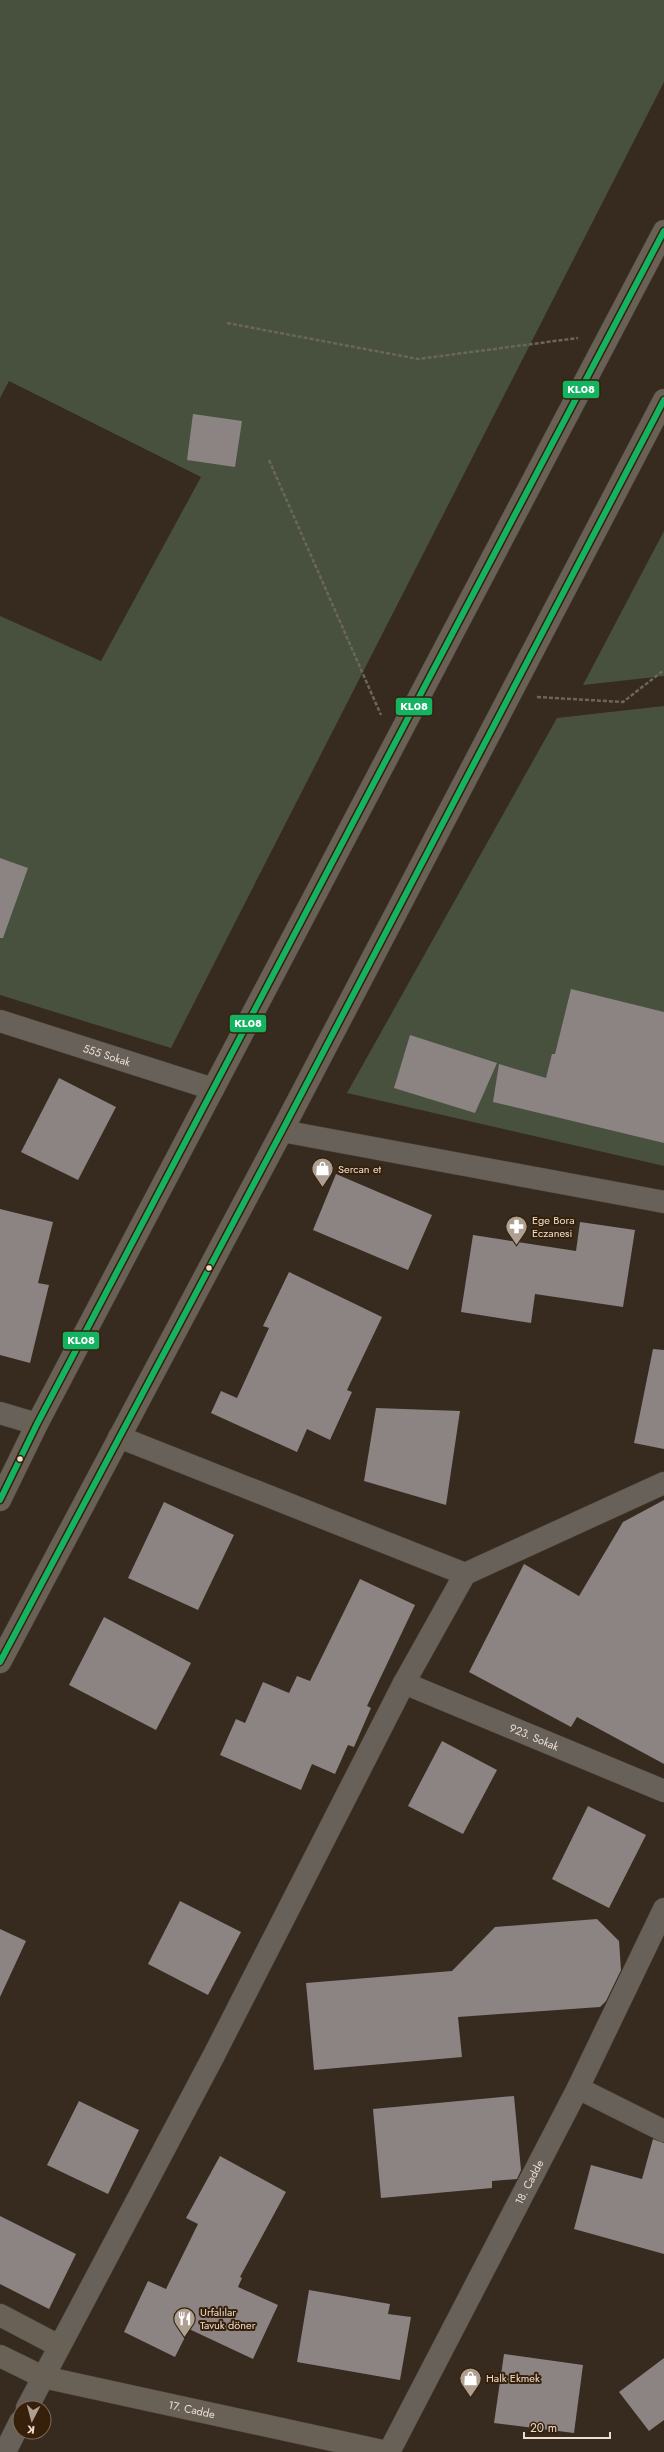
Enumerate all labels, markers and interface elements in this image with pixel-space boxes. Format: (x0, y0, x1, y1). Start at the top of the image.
line badge: KL08 (562, 380, 600, 399)
text: KL08 (567, 381, 595, 397)
line badge: KL08 (395, 697, 433, 716)
text: KL08 (400, 698, 428, 714)
line badge: KL08 (229, 1014, 267, 1033)
text: KL08 (234, 1015, 262, 1031)
street label: 555 Sokak (81, 1040, 133, 1070)
shop icon: Sercan et (309, 1156, 335, 1189)
place label: Sercan et (338, 1161, 382, 1177)
place label: Ege Bora Eczanesi (532, 1212, 575, 1241)
pharmacy icon: Ege Bora Eczanesi (503, 1213, 529, 1246)
unlabelled marker (204, 1263, 214, 1273)
line badge: KL08 (62, 1331, 100, 1350)
text: KL08 (67, 1332, 95, 1348)
unlabelled marker (15, 1454, 25, 1464)
street label: 923. Sokak (507, 1720, 561, 1755)
street label: 18. Cadde (511, 2157, 548, 2207)
place label: Urfalılar Tavuk döner (200, 2304, 256, 2333)
restaurant icon: Urfalılar Tavuk döner (172, 2305, 198, 2338)
shop icon: Halk Ekmek (457, 2365, 483, 2398)
place label: Halk Ekmek (486, 2370, 540, 2386)
street label: 17. Cadde (167, 2397, 217, 2422)
north arrow (12, 2400, 52, 2440)
scale bar (524, 2414, 610, 2440)
text: 20 m (530, 2419, 557, 2437)
text: K (26, 2422, 36, 2438)

